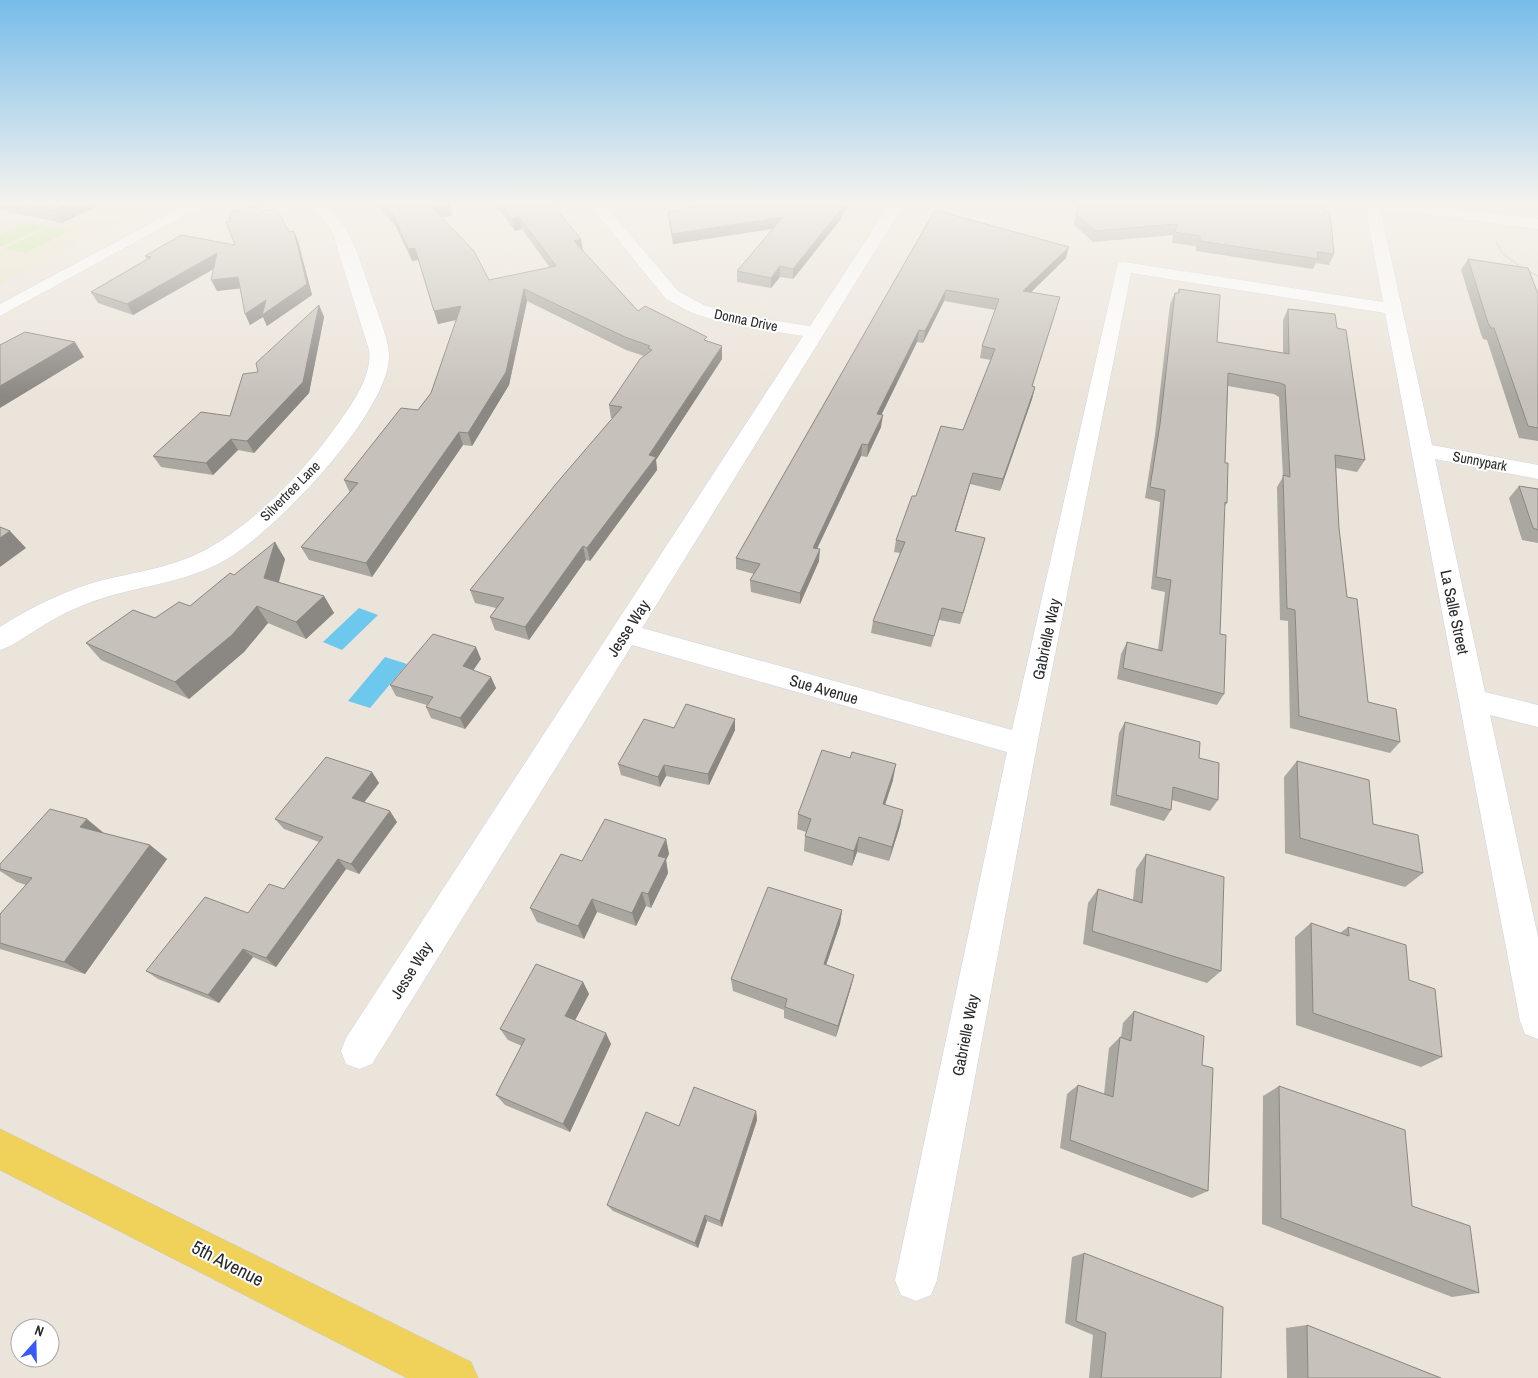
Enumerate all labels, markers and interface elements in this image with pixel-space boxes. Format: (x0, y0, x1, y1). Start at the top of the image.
street label: Donna Drive (713, 304, 779, 336)
street label: Sunnypark (1451, 447, 1509, 475)
street label: Silvertree Lane (256, 457, 324, 525)
street label: La Salle Street (1435, 568, 1475, 657)
street label: Jesse Way (601, 595, 655, 661)
street label: Gabrielle Way (1027, 596, 1065, 682)
street label: Sue Avenue (787, 669, 861, 709)
street label: Jesse Way (385, 937, 437, 1003)
street label: Gabrielle Way (946, 992, 984, 1078)
street label: 5th Avenue (187, 1234, 269, 1292)
north arrow (10, 1318, 60, 1368)
text: N (32, 1321, 46, 1341)

